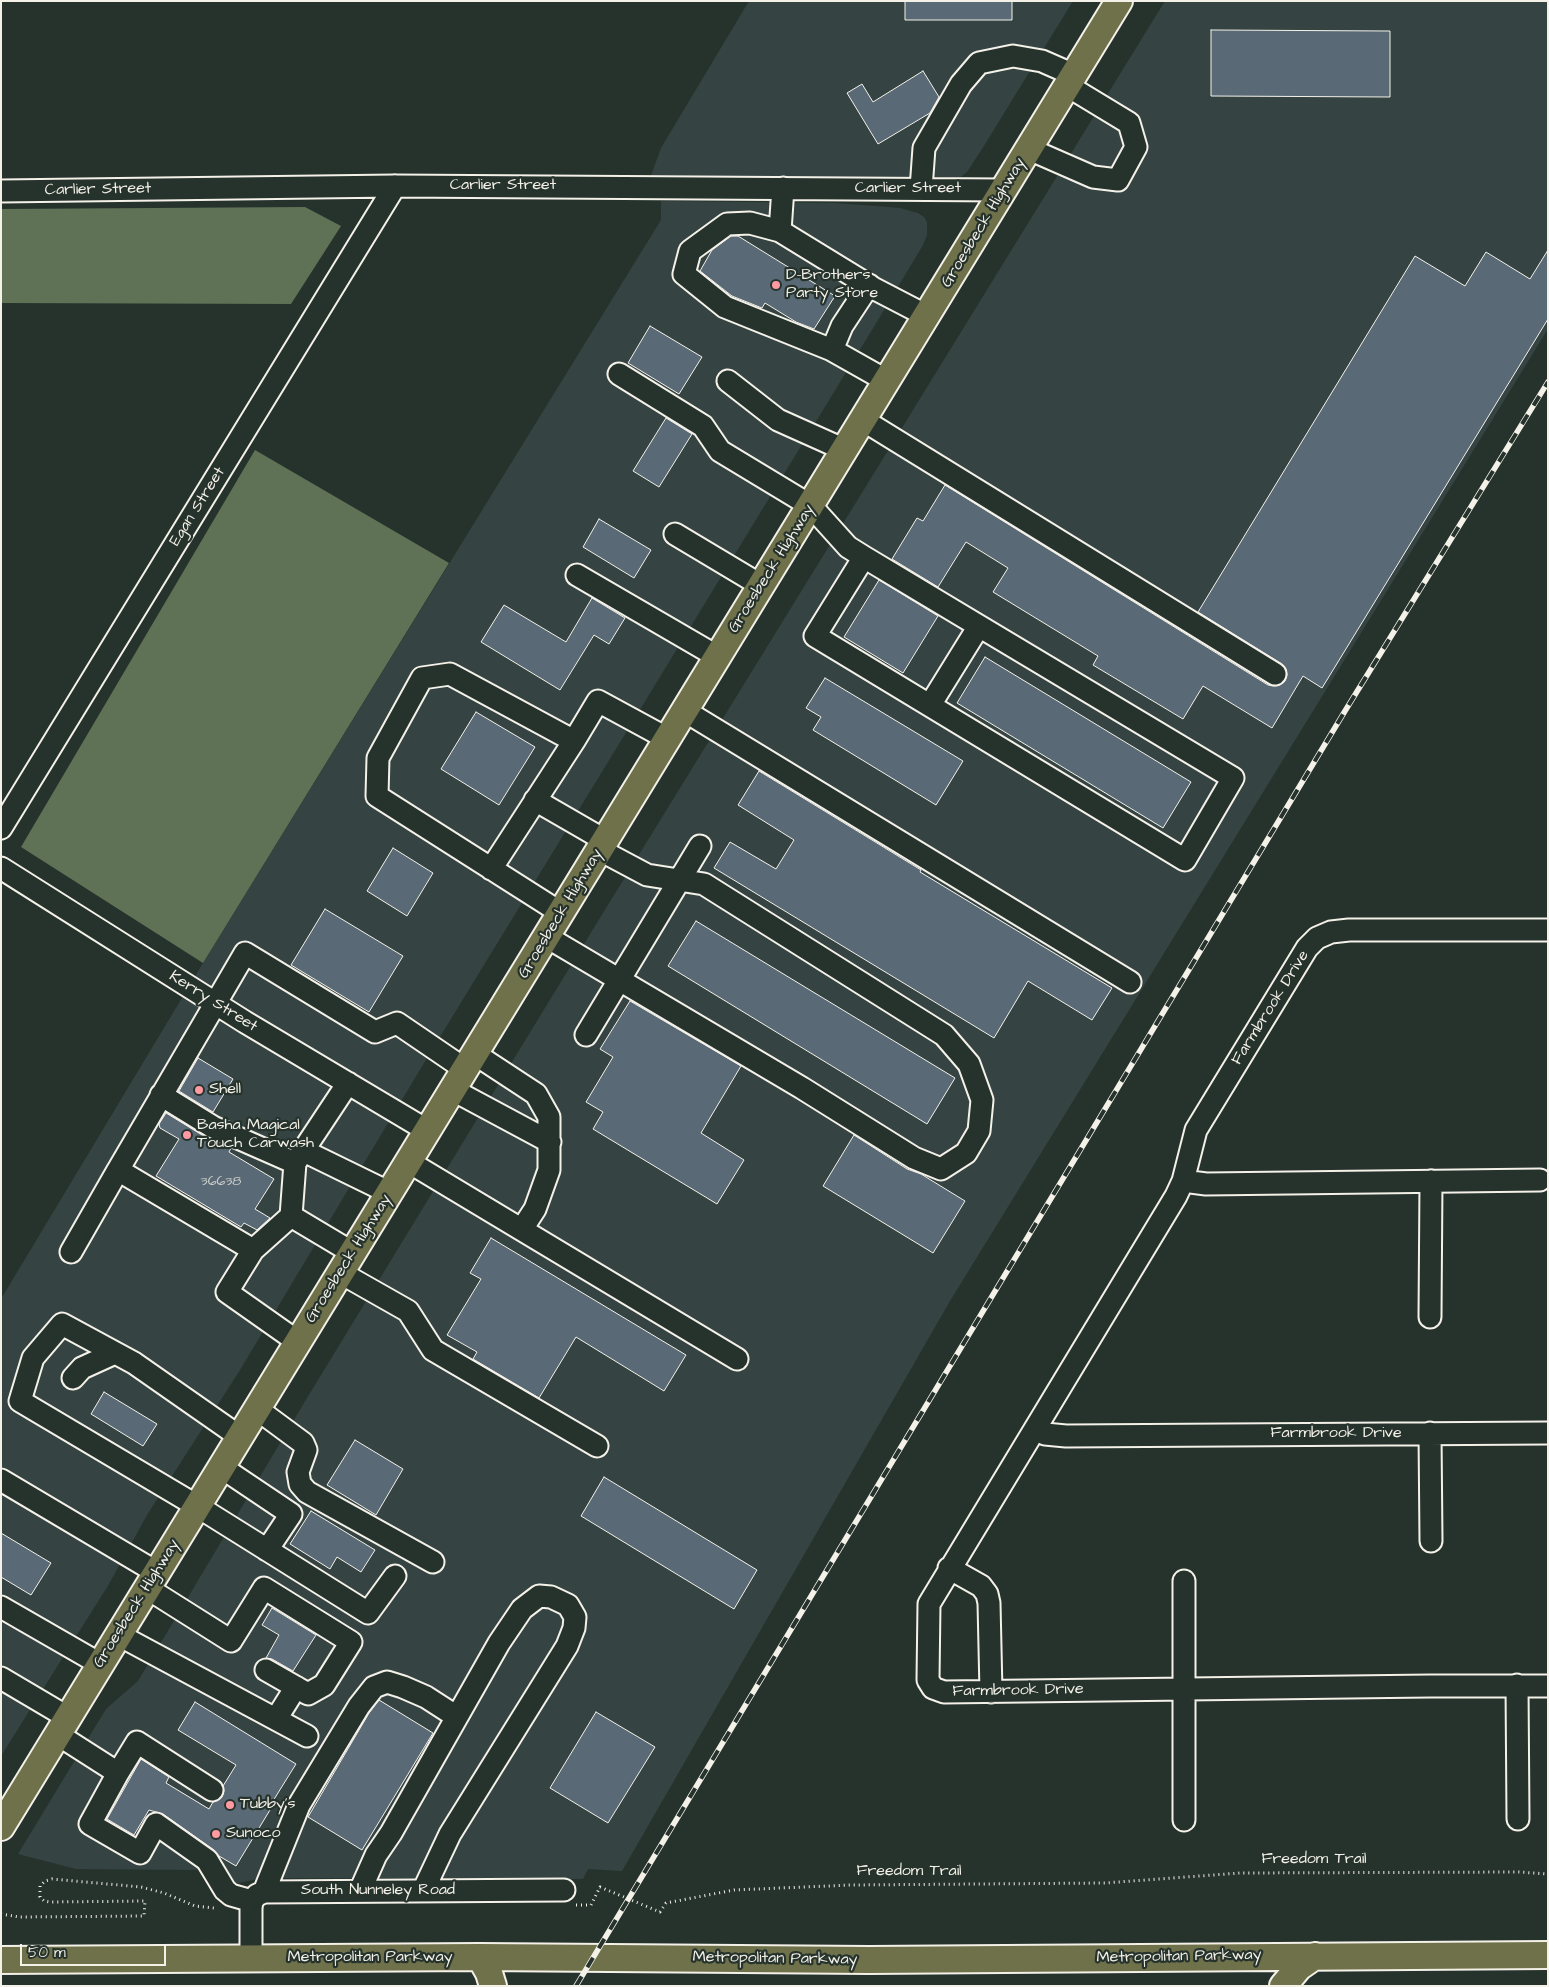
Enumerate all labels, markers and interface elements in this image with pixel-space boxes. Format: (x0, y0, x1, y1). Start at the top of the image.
street label: Groesbeck Highway (938, 155, 1030, 291)
street label: Carlier Street (450, 176, 556, 196)
street label: Carlier Street (45, 179, 151, 201)
street label: Carlier Street (855, 179, 961, 199)
place label: D-Brothers Party Store (786, 266, 878, 304)
marker: D-Brothers Party Store (770, 279, 782, 291)
street label: Egan Street (166, 464, 230, 550)
street label: Groesbeck Highway (725, 501, 819, 637)
street label: Groesbeck Highway (515, 846, 607, 982)
street label: Farmbrook Drive (1228, 947, 1314, 1069)
street label: Kerry Street (165, 967, 261, 1037)
place label: Shell (209, 1080, 241, 1100)
marker: Shell (193, 1084, 205, 1096)
place label: Basha Magical Touch Carwash (197, 1116, 314, 1154)
marker: Basha Magical Touch Carwash (181, 1129, 193, 1141)
house number: 36638 (201, 1174, 241, 1190)
street label: Groesbeck Highway (302, 1191, 396, 1327)
street label: Farmbrook Drive (1270, 1424, 1402, 1444)
street label: Groesbeck Highway (90, 1536, 184, 1672)
street label: Farmbrook Drive (952, 1680, 1084, 1702)
place label: Tubby's (240, 1795, 295, 1815)
marker: Tubby's (224, 1799, 236, 1811)
place label: Sunoco (226, 1824, 281, 1844)
marker: Sunoco (210, 1828, 222, 1840)
street label: Freedom Trail (1261, 1850, 1367, 1870)
street label: Freedom Trail (856, 1862, 962, 1882)
street label: South Nunneley Road (301, 1881, 455, 1901)
scale bar (22, 1934, 169, 1966)
text: 50 m (28, 1942, 66, 1963)
street label: Metropolitan Parkway (1096, 1946, 1262, 1968)
street label: Metropolitan Parkway (288, 1948, 452, 1968)
street label: Metropolitan Parkway (692, 1948, 858, 1970)

